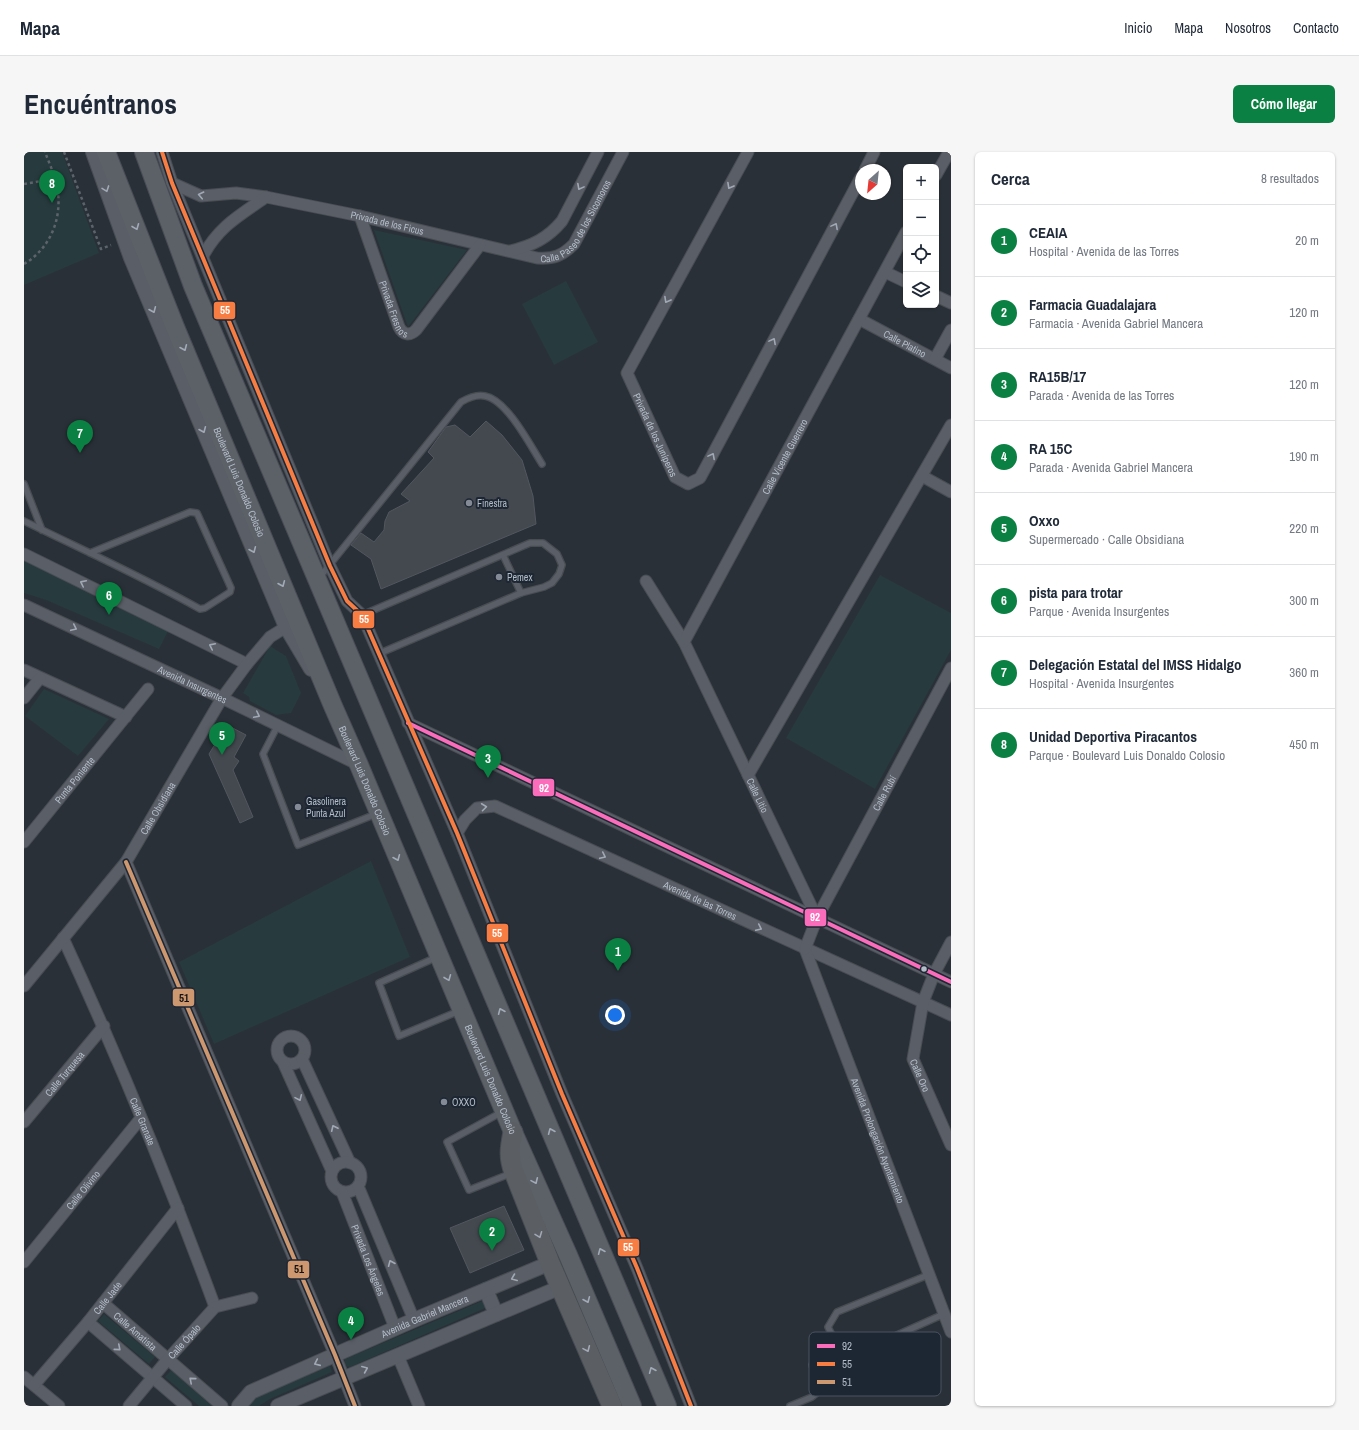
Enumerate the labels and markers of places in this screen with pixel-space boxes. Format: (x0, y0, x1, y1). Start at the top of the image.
pin: 8 (39, 170, 65, 203)
pin: 7 (67, 420, 93, 453)
place label: Finestra (477, 497, 508, 510)
marker: Finestra (464, 498, 474, 508)
place label: Pemex (507, 571, 533, 584)
marker: Pemex (494, 572, 504, 582)
pin: 6 (96, 582, 122, 615)
pin: 5 (209, 722, 235, 755)
pin: 3 (475, 745, 501, 778)
place label: Gasolinera Punta Azul (306, 795, 347, 820)
marker: Gasolinera Punta Azul (293, 802, 303, 812)
pin: 1 (605, 938, 631, 971)
unlabelled marker (919, 964, 929, 974)
place label: OXXO (452, 1096, 476, 1109)
marker: OXXO (439, 1097, 449, 1107)
pin: 2 (479, 1218, 505, 1251)
pin: 4 (338, 1307, 364, 1340)

